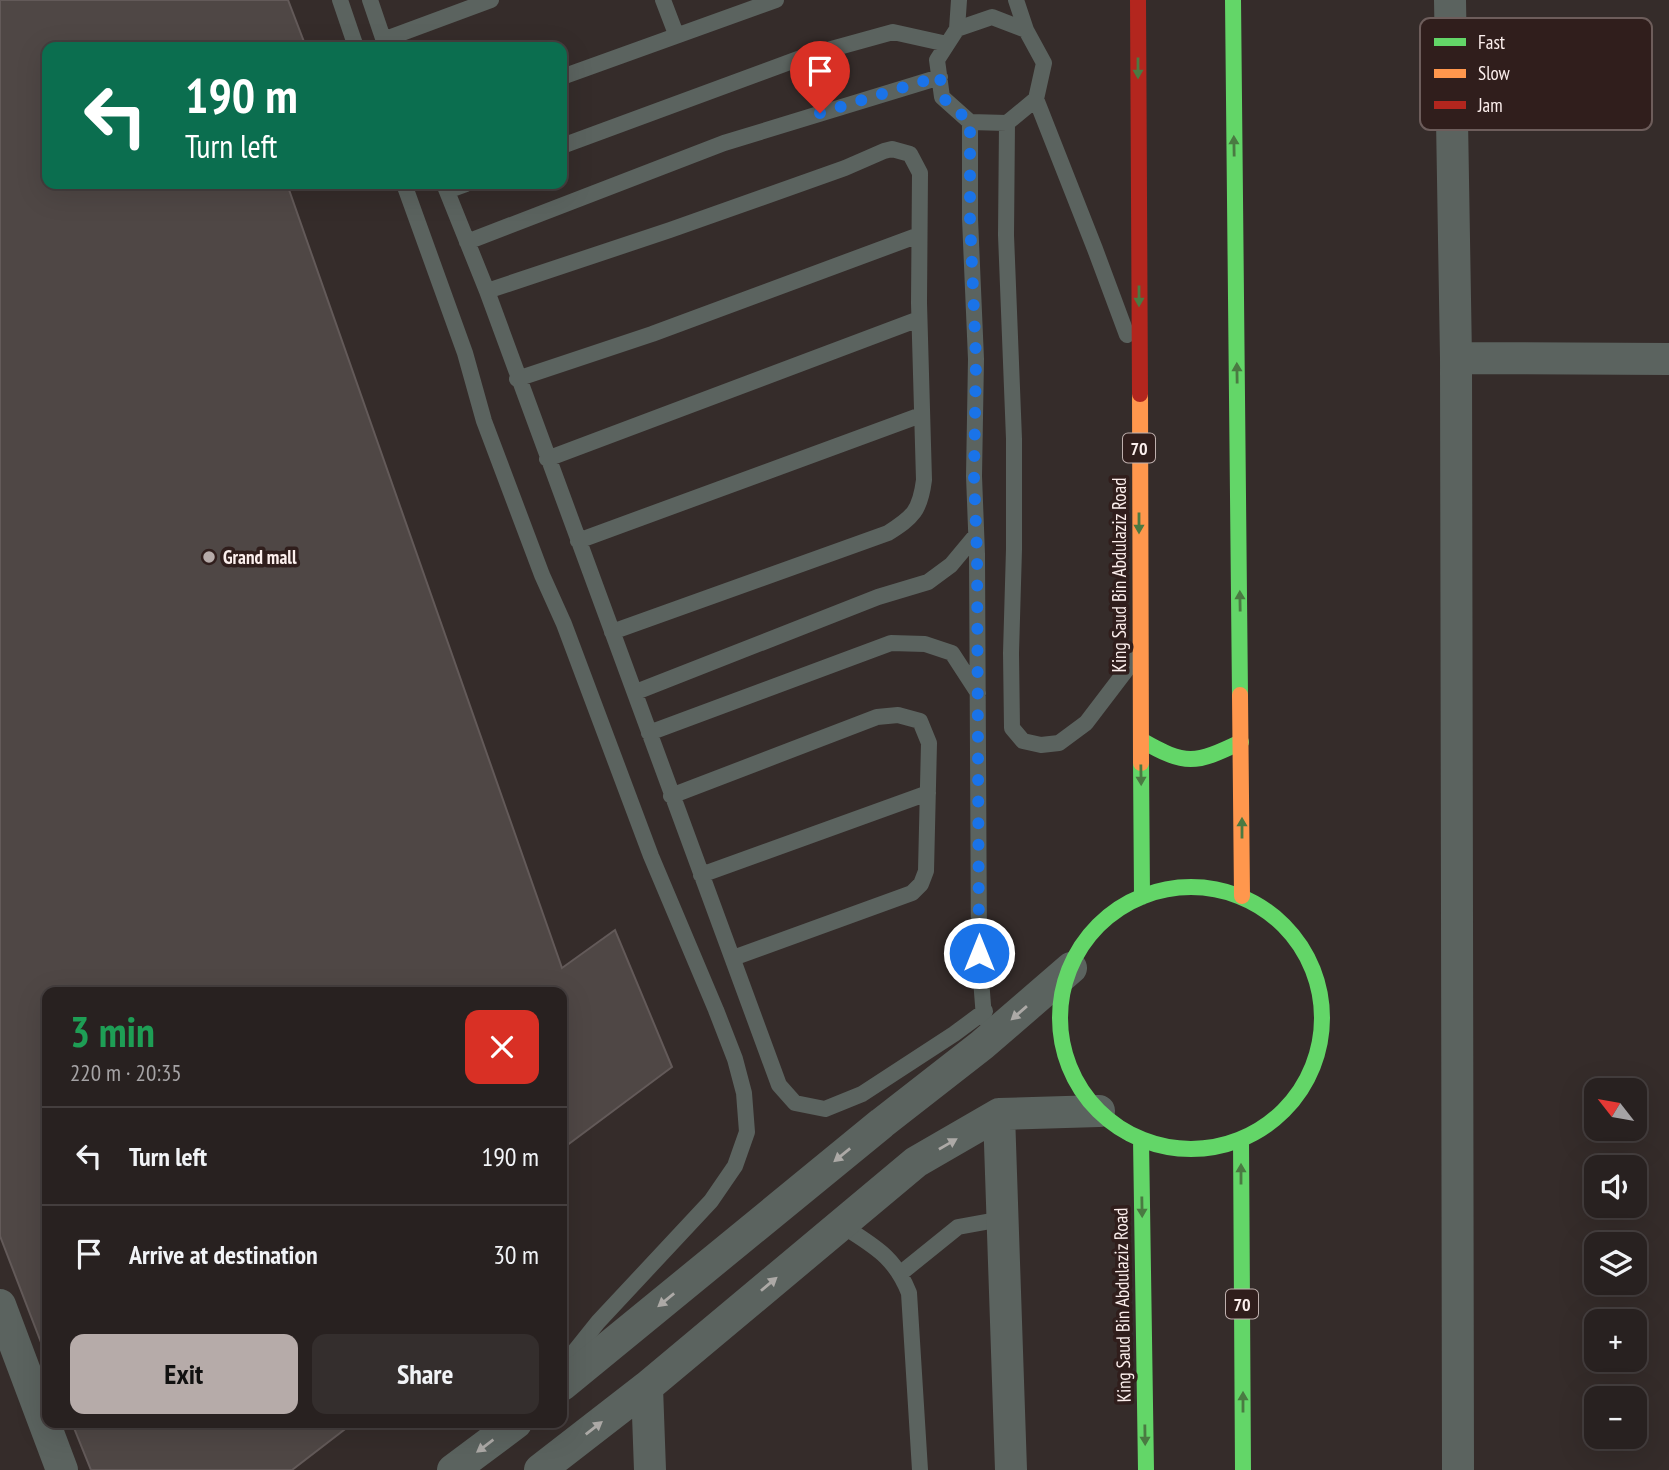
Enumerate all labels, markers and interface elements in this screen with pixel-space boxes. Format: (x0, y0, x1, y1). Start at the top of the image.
legend (1420, 18, 1652, 130)
text: Fast (1478, 30, 1506, 54)
pin (790, 41, 850, 113)
icon: arrive (801, 52, 839, 90)
one-way arrow (1132, 57, 1144, 79)
text: Slow (1478, 61, 1511, 85)
text: 190 m (185, 63, 298, 127)
icon: left (70, 70, 161, 161)
text: Jam (1477, 93, 1503, 117)
text: Turn left (185, 125, 277, 167)
one-way arrow (1229, 135, 1240, 157)
one-way arrow (1133, 285, 1144, 307)
one-way arrow (1231, 362, 1243, 384)
road number: 70 (1123, 434, 1155, 462)
street label: King Saud Bin Abdulaziz Road (1107, 478, 1131, 672)
one-way arrow (1133, 512, 1145, 534)
place label: Grand mall (223, 545, 297, 569)
marker: Grand mall (201, 549, 217, 565)
one-way arrow (1234, 589, 1246, 611)
one-way arrow (1135, 764, 1147, 786)
one-way arrow (1236, 817, 1248, 839)
position arrow (942, 916, 1016, 990)
text: 3 min (70, 1004, 155, 1059)
one-way arrow (1010, 1005, 1028, 1021)
button: close (465, 1010, 539, 1084)
text: 220 m · 20:35 (70, 1058, 182, 1087)
north arrow (1584, 1078, 1647, 1141)
map controls (1584, 1078, 1647, 1449)
icon: left (70, 1137, 108, 1175)
one-way arrow (938, 1138, 958, 1150)
text: Turn left (129, 1140, 207, 1173)
text: 190 m (481, 1140, 539, 1173)
one-way arrow (834, 1148, 852, 1163)
button: sound (1584, 1155, 1647, 1218)
one-way arrow (1235, 1163, 1247, 1185)
one-way arrow (1136, 1197, 1148, 1219)
street label: King Saud Bin Abdulaziz Road (1108, 1207, 1136, 1403)
button: layers (1584, 1232, 1647, 1295)
icon: arrive (70, 1235, 108, 1273)
text: Arrive at destination (129, 1238, 318, 1271)
text: 30 m (493, 1238, 539, 1271)
one-way arrow (761, 1277, 778, 1292)
road number: 70 (1226, 1289, 1258, 1318)
one-way arrow (658, 1292, 675, 1307)
button: + (1584, 1309, 1647, 1372)
button: Exit (70, 1334, 298, 1414)
button: Share (312, 1334, 539, 1414)
button: − (1584, 1386, 1647, 1449)
one-way arrow (1237, 1391, 1248, 1413)
one-way arrow (584, 1421, 602, 1436)
one-way arrow (1139, 1424, 1151, 1446)
one-way arrow (476, 1439, 494, 1453)

